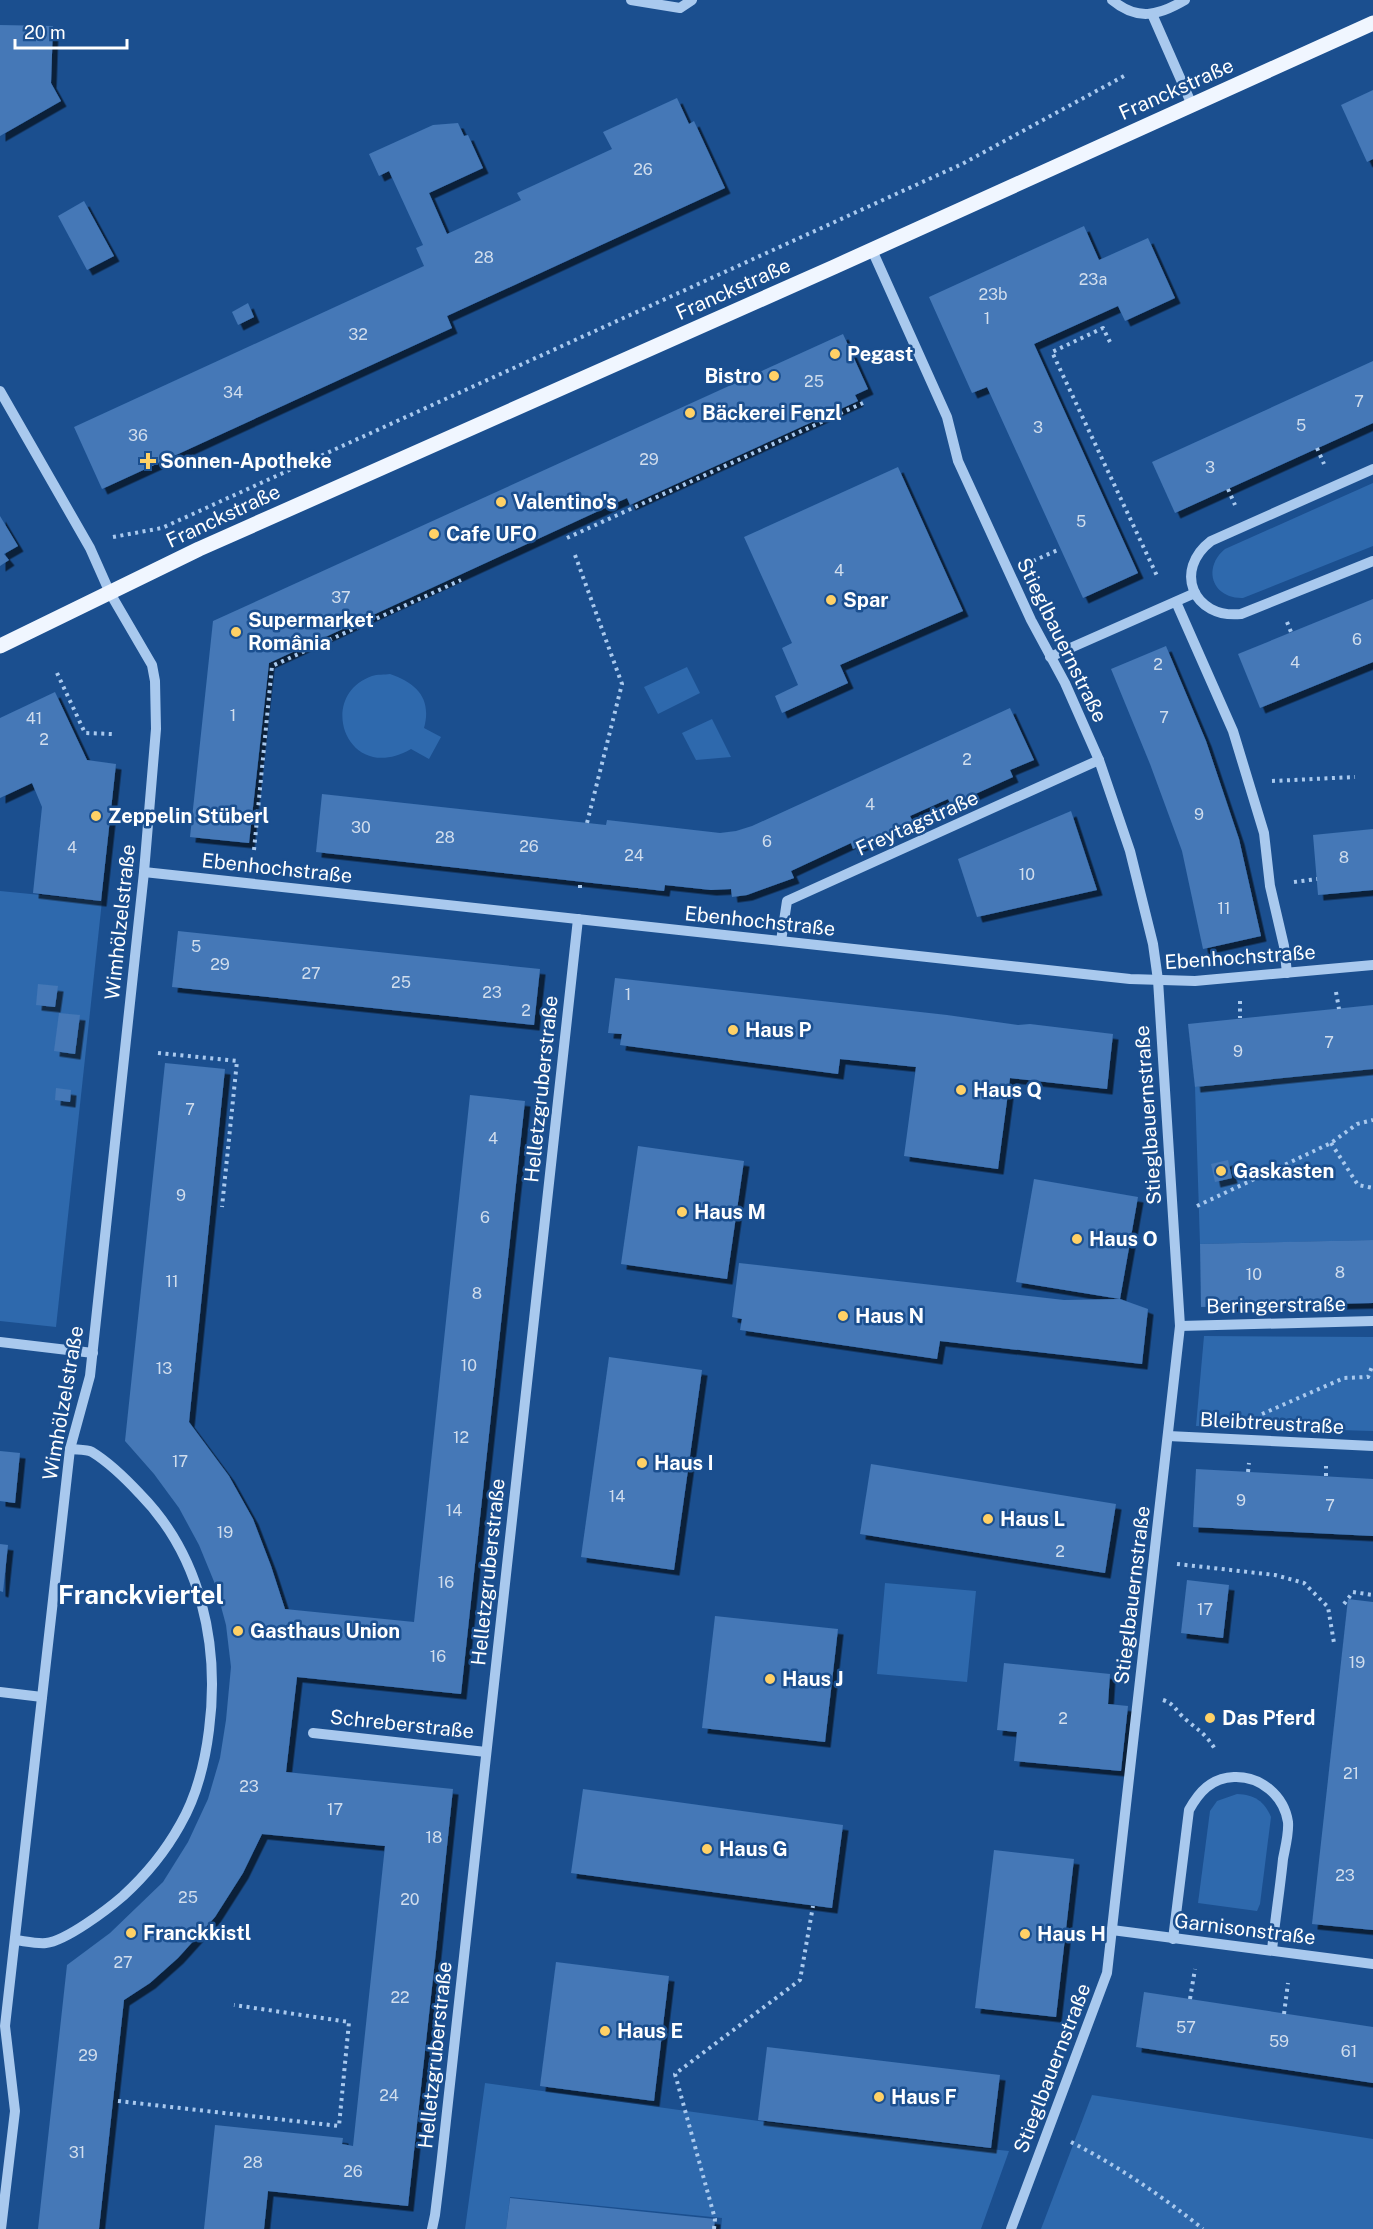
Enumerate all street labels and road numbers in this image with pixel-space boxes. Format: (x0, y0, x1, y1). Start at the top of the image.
street label: Franckstraße (1115, 53, 1237, 125)
street label: Franckstraße (672, 253, 794, 325)
street label: Franckstraße (162, 479, 284, 553)
street label: Stieglbauernstraße (1012, 554, 1112, 726)
street label: Freytagstraße (852, 785, 982, 861)
street label: Wimhölzelstraße (100, 843, 140, 1001)
street label: Ebenhochstraße (201, 848, 353, 888)
street label: Ebenhochstraße (684, 901, 836, 941)
street label: Ebenhochstraße (1164, 940, 1316, 974)
street label: Helletzgruberstraße (519, 994, 563, 1184)
street label: Stieglbauernstraße (1130, 1024, 1166, 1206)
street label: Beringerstraße (1206, 1292, 1346, 1318)
street label: Wimhölzelstraße (38, 1324, 88, 1482)
street label: Bleibtreustraße (1199, 1407, 1345, 1439)
street label: Helletzgruberstraße (466, 1477, 510, 1667)
street label: Stieglbauernstraße (1109, 1504, 1155, 1686)
street label: Schreberstraße (329, 1704, 475, 1744)
street label: Garnisonstraße (1173, 1908, 1317, 1950)
street label: Helletzgruberstraße (413, 1960, 457, 2150)
street label: Stieglbauernstraße (1009, 1980, 1095, 2156)

